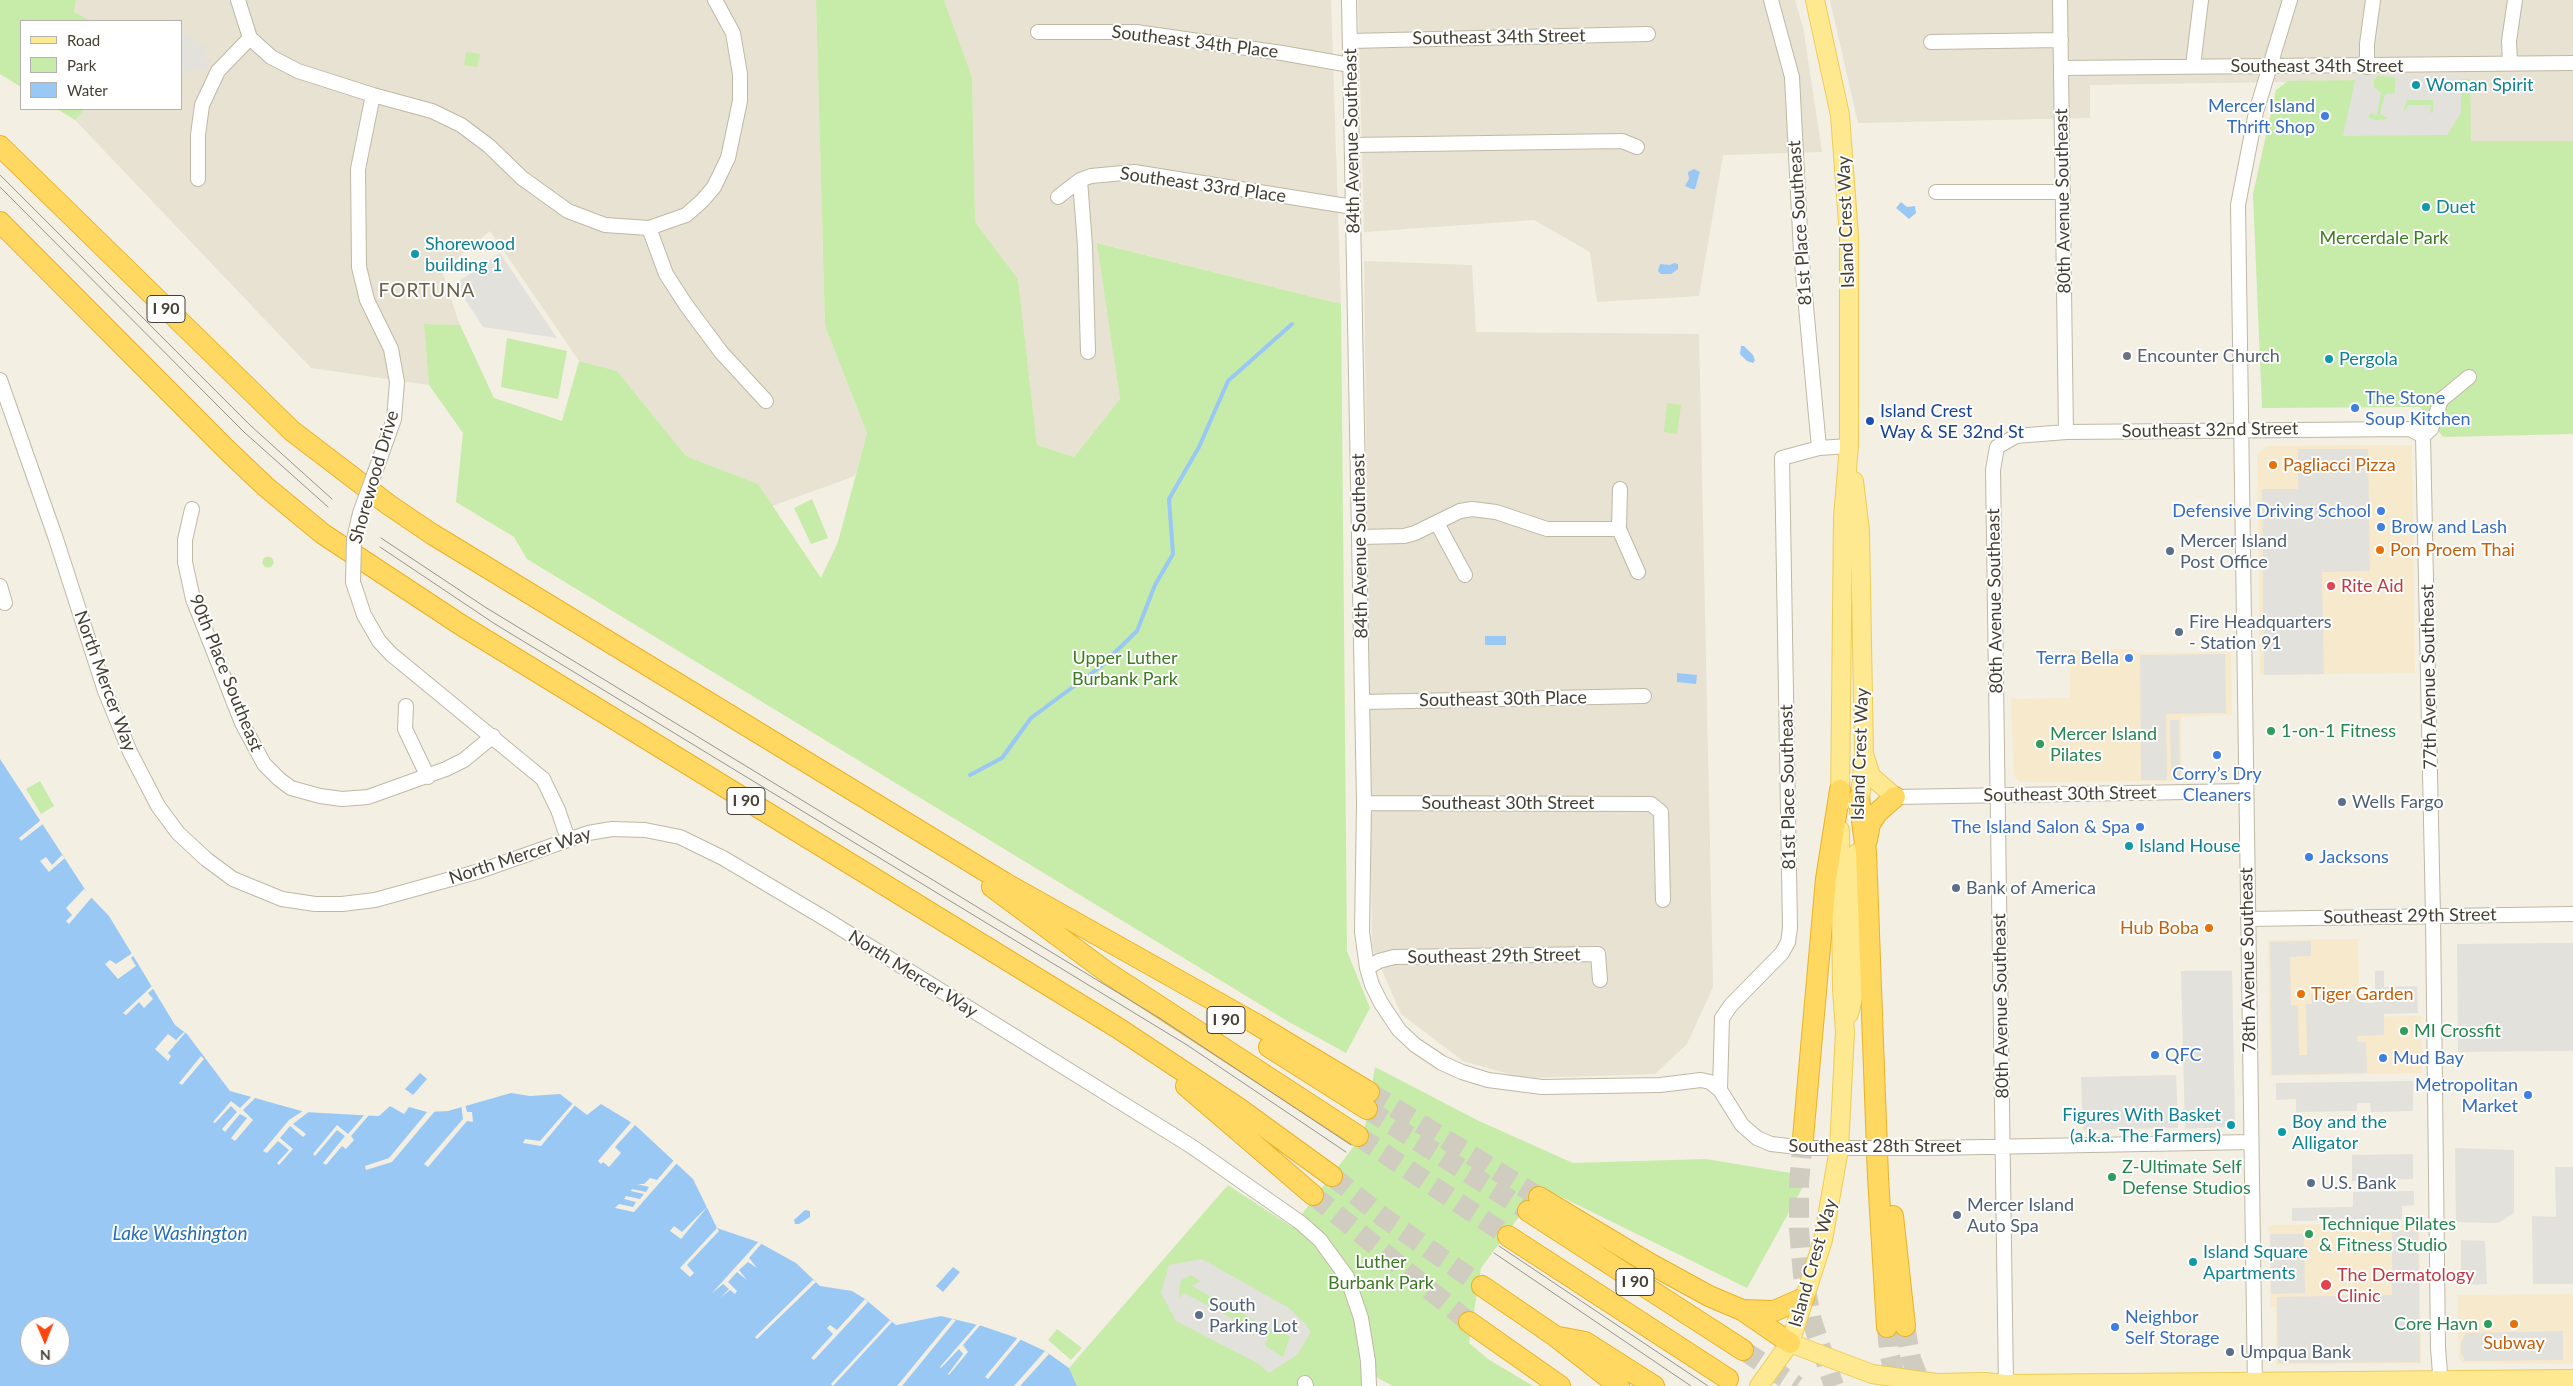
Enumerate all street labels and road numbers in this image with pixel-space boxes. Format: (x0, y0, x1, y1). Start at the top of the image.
street label: Southeast 34th Place (1110, 21, 1280, 63)
street label: Southeast 34th Street (1412, 25, 1586, 49)
street label: 84th Avenue Southeast (1340, 48, 1364, 234)
street label: Southeast 34th Street (2230, 55, 2404, 77)
street label: 80th Avenue Southeast (2051, 108, 2075, 294)
street label: 81st Place Southeast (1783, 140, 1817, 306)
street label: Island Crest Way (1833, 155, 1859, 289)
street label: Southeast 33rd Place (1119, 163, 1287, 207)
road number: I 90 (147, 296, 185, 322)
street label: Shorewood Drive (345, 408, 403, 546)
street label: Southeast 32nd Street (2121, 418, 2299, 442)
street label: 84th Avenue Southeast (1348, 453, 1372, 639)
street label: 80th Avenue Southeast (1983, 508, 2007, 694)
street label: 77th Avenue Southeast (2417, 584, 2441, 770)
street label: 90th Place Southeast (185, 591, 267, 755)
street label: North Mercer Way (70, 608, 140, 754)
street label: Southeast 30th Place (1419, 687, 1587, 711)
street label: Island Crest Way (1847, 687, 1873, 821)
street label: 81st Place Southeast (1776, 704, 1800, 870)
street label: Southeast 30th Street (1983, 782, 2157, 806)
road number: I 90 (727, 788, 765, 814)
street label: Southeast 30th Street (1421, 792, 1595, 814)
street label: North Mercer Way (446, 823, 594, 889)
street label: 78th Avenue Southeast (2236, 867, 2260, 1053)
street label: Southeast 29th Street (2323, 904, 2497, 928)
street label: 80th Avenue Southeast (1989, 913, 2013, 1099)
street label: North Mercer Way (844, 926, 982, 1022)
street label: Southeast 29th Street (1407, 944, 1581, 968)
road number: I 90 (1207, 1006, 1245, 1034)
street label: Southeast 28th Street (1788, 1135, 1962, 1157)
street label: Island Crest Way (1784, 1196, 1842, 1330)
road number: I 90 (1616, 1268, 1654, 1295)

